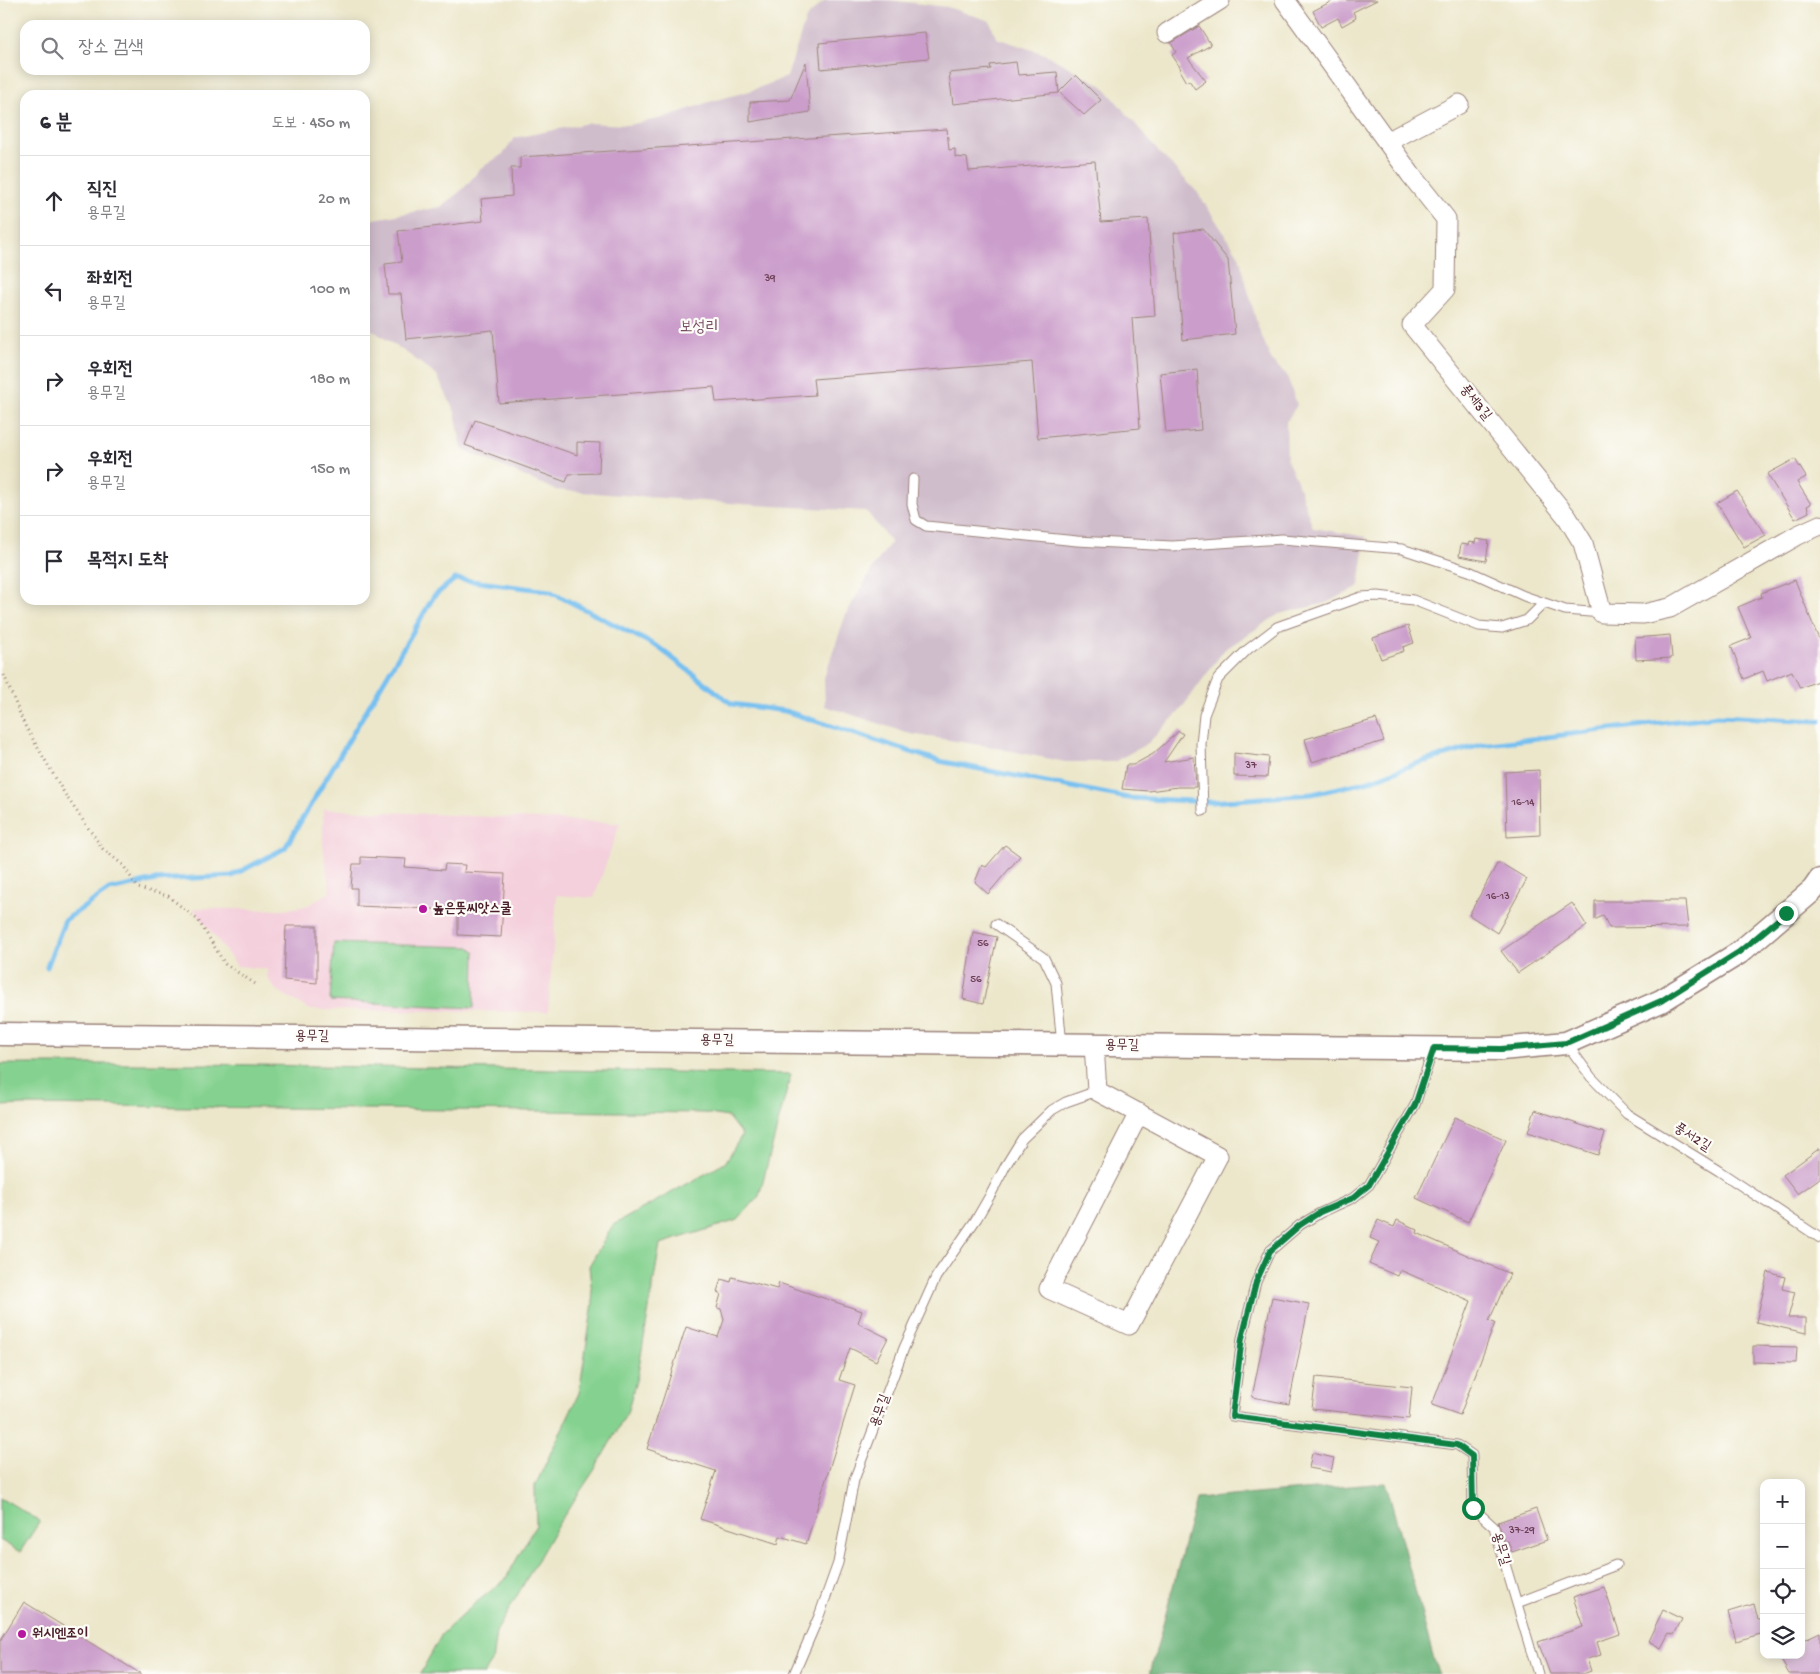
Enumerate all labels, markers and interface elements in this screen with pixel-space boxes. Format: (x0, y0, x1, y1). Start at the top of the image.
search box (20, 20, 370, 75)
icon: search (38, 34, 66, 62)
text: 장소 검색 (78, 37, 144, 60)
text: 6 분 (40, 112, 73, 137)
text: 도보 · 450 m (271, 115, 350, 134)
text: 직진 (87, 179, 118, 202)
icon: ahead (40, 187, 68, 215)
text: 20 m (318, 191, 350, 210)
text: 용무길 (87, 205, 126, 224)
text: 좌회전 (87, 269, 133, 292)
house number: 39 (763, 273, 776, 285)
icon: left (40, 277, 68, 305)
text: 100 m (310, 281, 350, 300)
text: 용무길 (87, 295, 126, 314)
district label: 보성리 (680, 319, 718, 338)
text: 우회전 (87, 359, 133, 382)
icon: right (40, 367, 68, 395)
text: 180 m (311, 371, 350, 390)
street label: 풍세3길 (1455, 382, 1495, 425)
text: 용무길 (87, 385, 126, 404)
text: 우회전 (87, 449, 133, 472)
icon: right (40, 457, 68, 485)
text: 150 m (311, 461, 350, 480)
text: 용무길 (87, 475, 126, 494)
icon: arrive (40, 547, 68, 575)
text: 목적지 도착 (87, 550, 168, 573)
house number: 37 (1244, 760, 1257, 772)
house number: 16-14 (1510, 797, 1535, 809)
house number: 16-13 (1485, 891, 1510, 903)
place label: 높은뜻씨앗스쿨 (433, 901, 512, 918)
route end (1775, 902, 1798, 925)
marker: 높은뜻씨앗스쿨 (417, 903, 429, 915)
house number: 56 (977, 938, 989, 950)
house number: 56 (970, 974, 982, 986)
street label: 용무길 (295, 1028, 330, 1046)
street label: 용무길 (700, 1032, 735, 1050)
street label: 용무길 (1105, 1037, 1140, 1055)
street label: 풍서2길 (1670, 1120, 1714, 1156)
street label: 용무길 (867, 1392, 895, 1430)
map controls (1760, 1479, 1805, 1659)
button: + (1760, 1479, 1805, 1524)
route start (1462, 1497, 1485, 1520)
button: − (1760, 1524, 1805, 1569)
house number: 37-29 (1508, 1525, 1535, 1537)
street label: 용무길 (1487, 1530, 1514, 1568)
button: locate (1760, 1569, 1805, 1614)
button: layers (1760, 1614, 1805, 1659)
place label: 워시엔조이 (32, 1626, 88, 1643)
marker: 워시엔조이 (16, 1628, 28, 1640)

